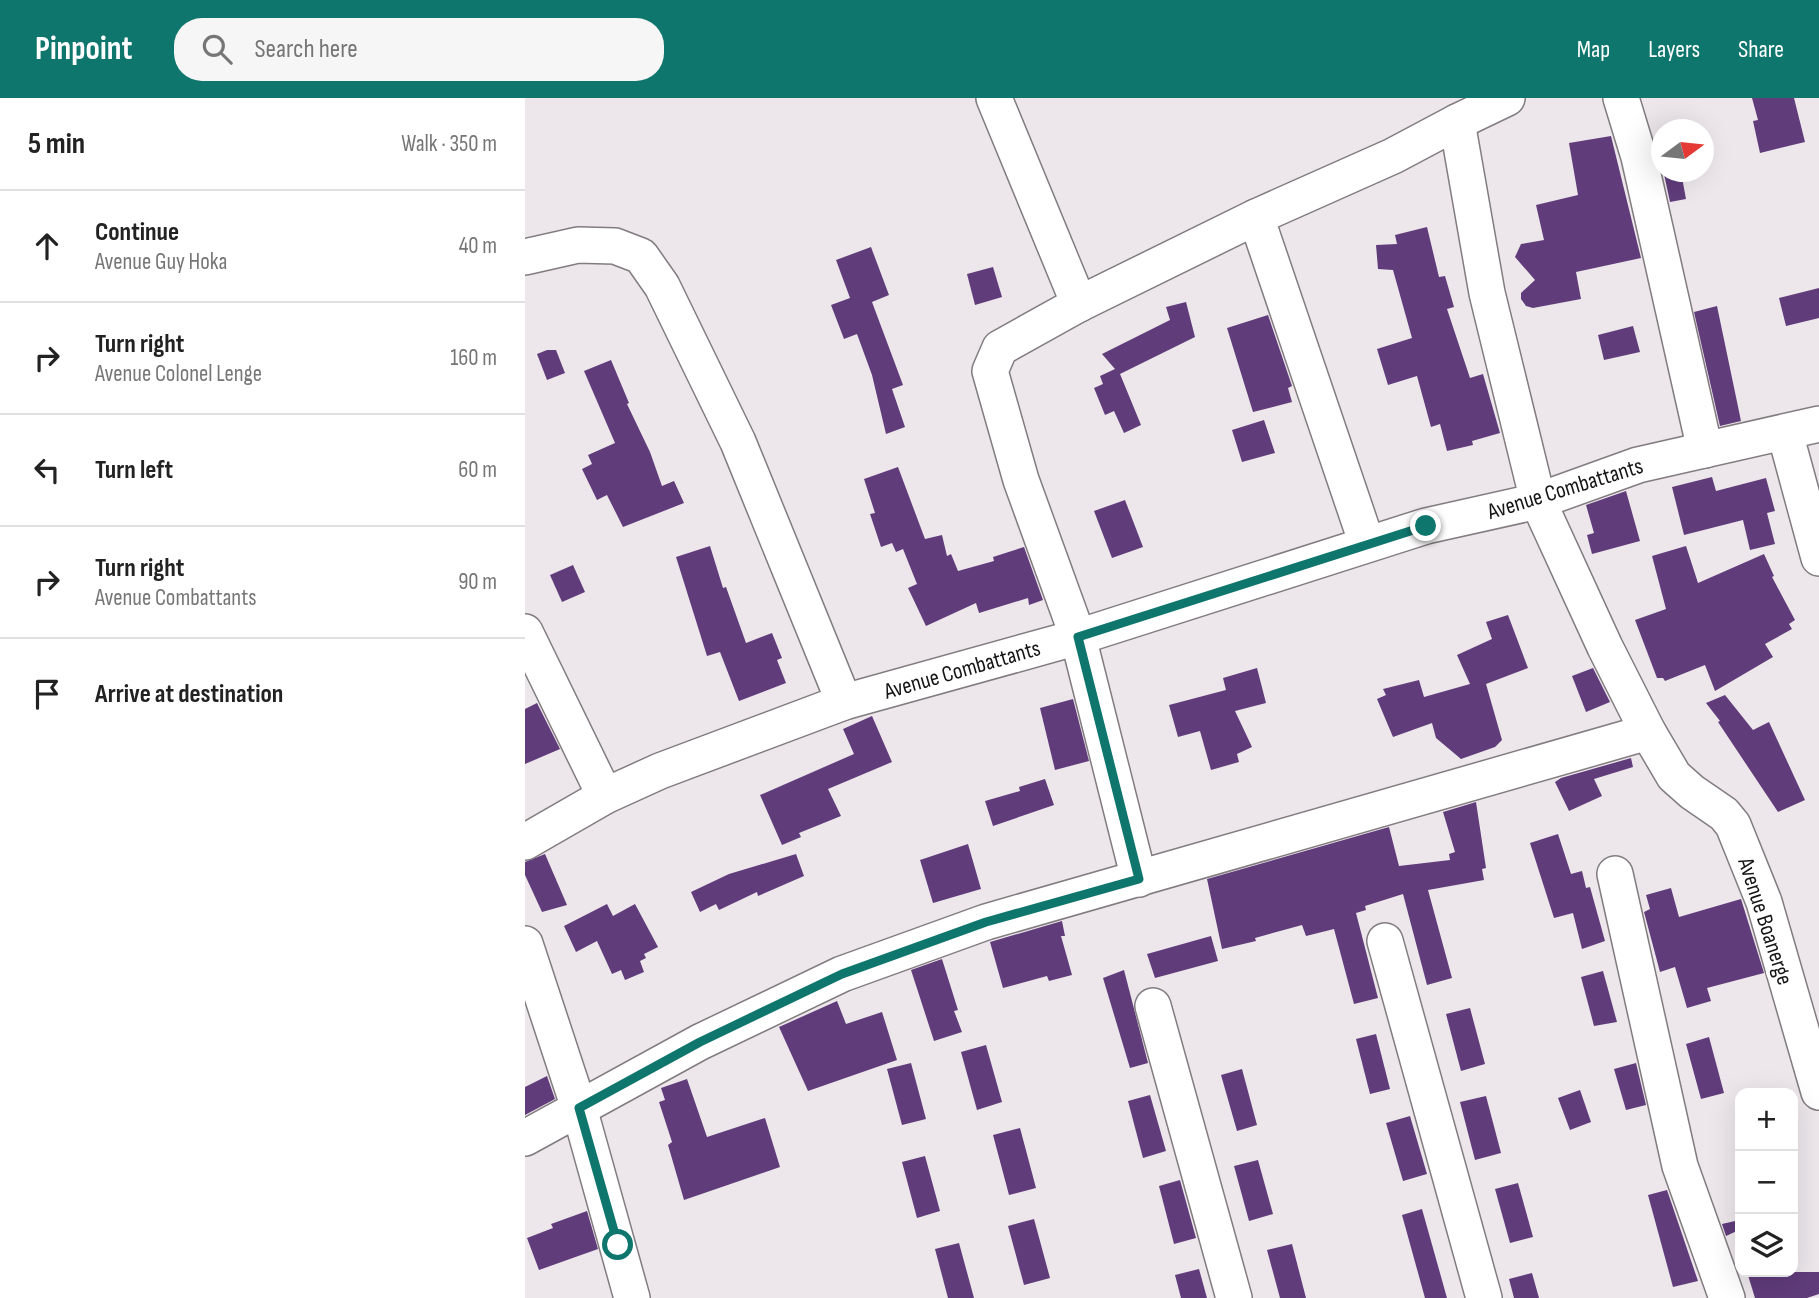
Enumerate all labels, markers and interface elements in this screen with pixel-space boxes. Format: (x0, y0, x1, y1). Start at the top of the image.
search box (174, 18, 664, 81)
text: Pinpoint (35, 29, 132, 69)
icon: search (198, 30, 236, 68)
text: Search here (254, 34, 358, 65)
text: Map (1577, 35, 1610, 64)
text: Layers (1648, 35, 1700, 64)
text: Share (1738, 35, 1784, 64)
north arrow (1651, 119, 1714, 182)
text: 5 min (28, 126, 85, 162)
text: Walk · 350 m (401, 130, 497, 158)
text: Continue (95, 217, 179, 248)
icon: ahead (28, 227, 66, 265)
text: 40 m (459, 232, 497, 260)
text: Avenue Guy Hoka (95, 248, 227, 276)
text: Turn right (95, 329, 184, 360)
icon: right (28, 339, 66, 377)
text: 160 m (450, 344, 497, 372)
text: Avenue Colonel Lenge (95, 360, 262, 388)
icon: left (28, 451, 66, 489)
street label: Avenue Combattants (1483, 452, 1647, 526)
text: Turn left (95, 455, 173, 486)
text: 60 m (458, 456, 497, 484)
route end (1410, 510, 1441, 541)
text: Turn right (95, 553, 184, 584)
icon: right (28, 563, 66, 601)
text: 90 m (458, 568, 497, 596)
text: Avenue Combattants (95, 584, 256, 612)
street label: Avenue Combattants (880, 634, 1044, 706)
icon: arrive (28, 675, 66, 713)
text: Arrive at destination (95, 679, 283, 710)
street label: Avenue Boanerge (1731, 853, 1799, 988)
map controls (1735, 1088, 1798, 1277)
button: + (1735, 1088, 1798, 1151)
button: − (1735, 1151, 1798, 1214)
button: layers (1735, 1214, 1798, 1277)
route start (602, 1229, 633, 1260)

